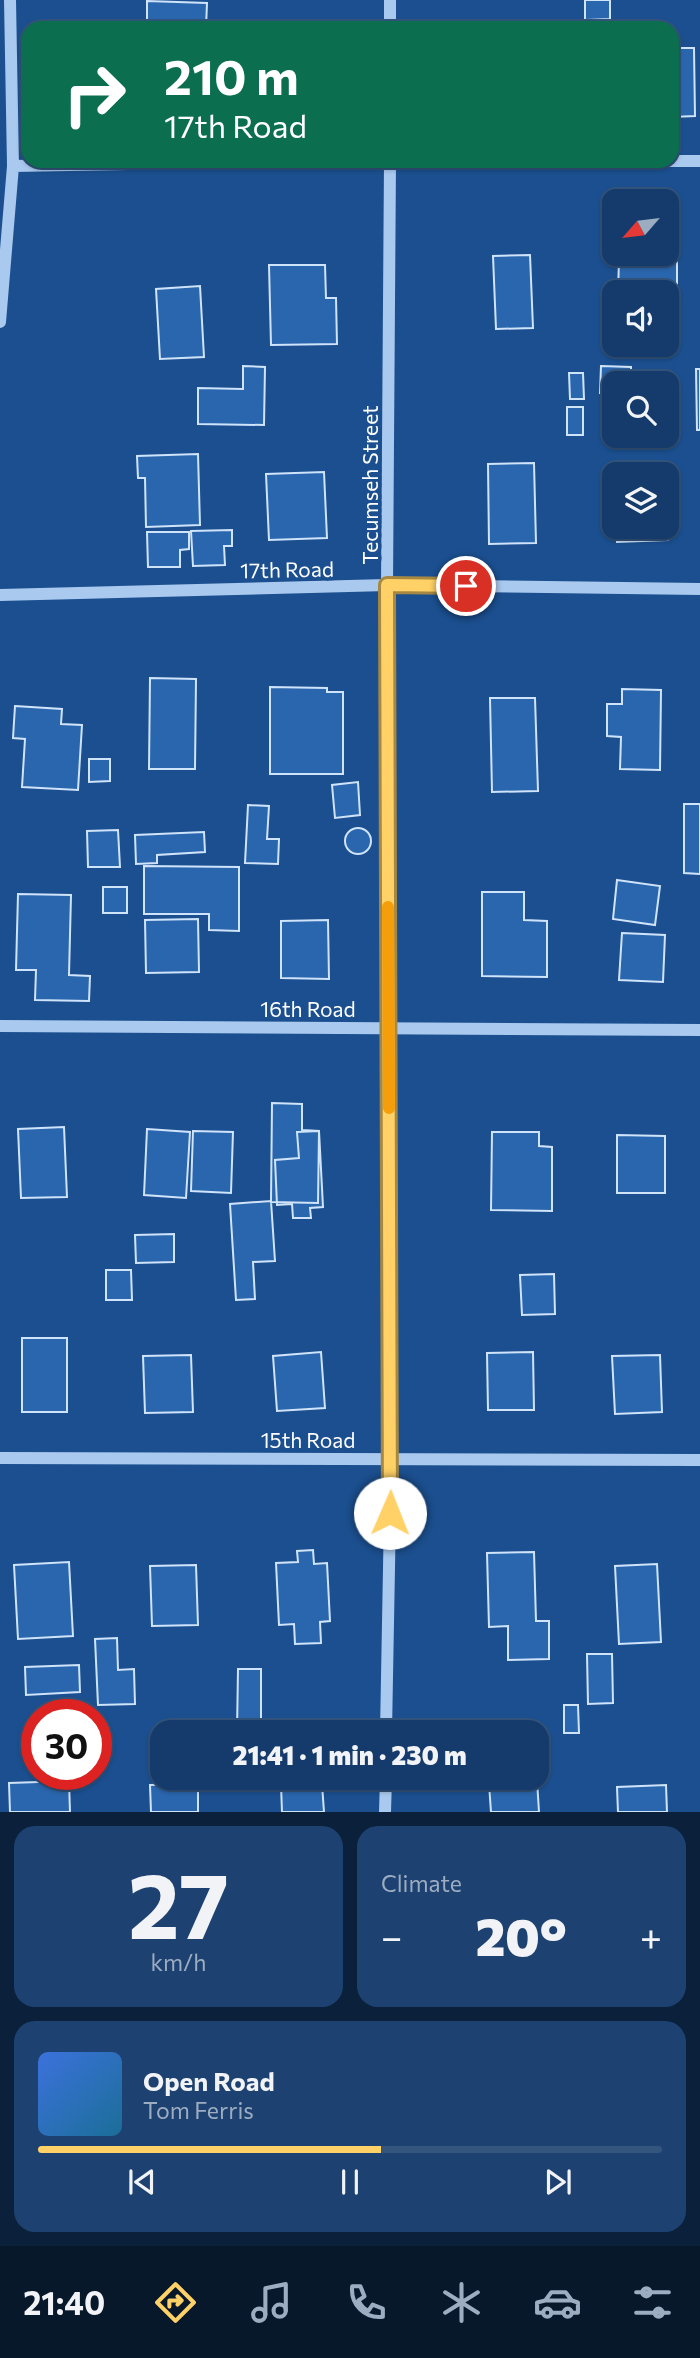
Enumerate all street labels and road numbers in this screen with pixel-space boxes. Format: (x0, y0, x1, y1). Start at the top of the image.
street label: Tecumseh Street (357, 405, 382, 565)
street label: 17th Road (240, 556, 334, 582)
street label: 16th Road (260, 996, 356, 1021)
street label: 15th Road (261, 1427, 355, 1452)

